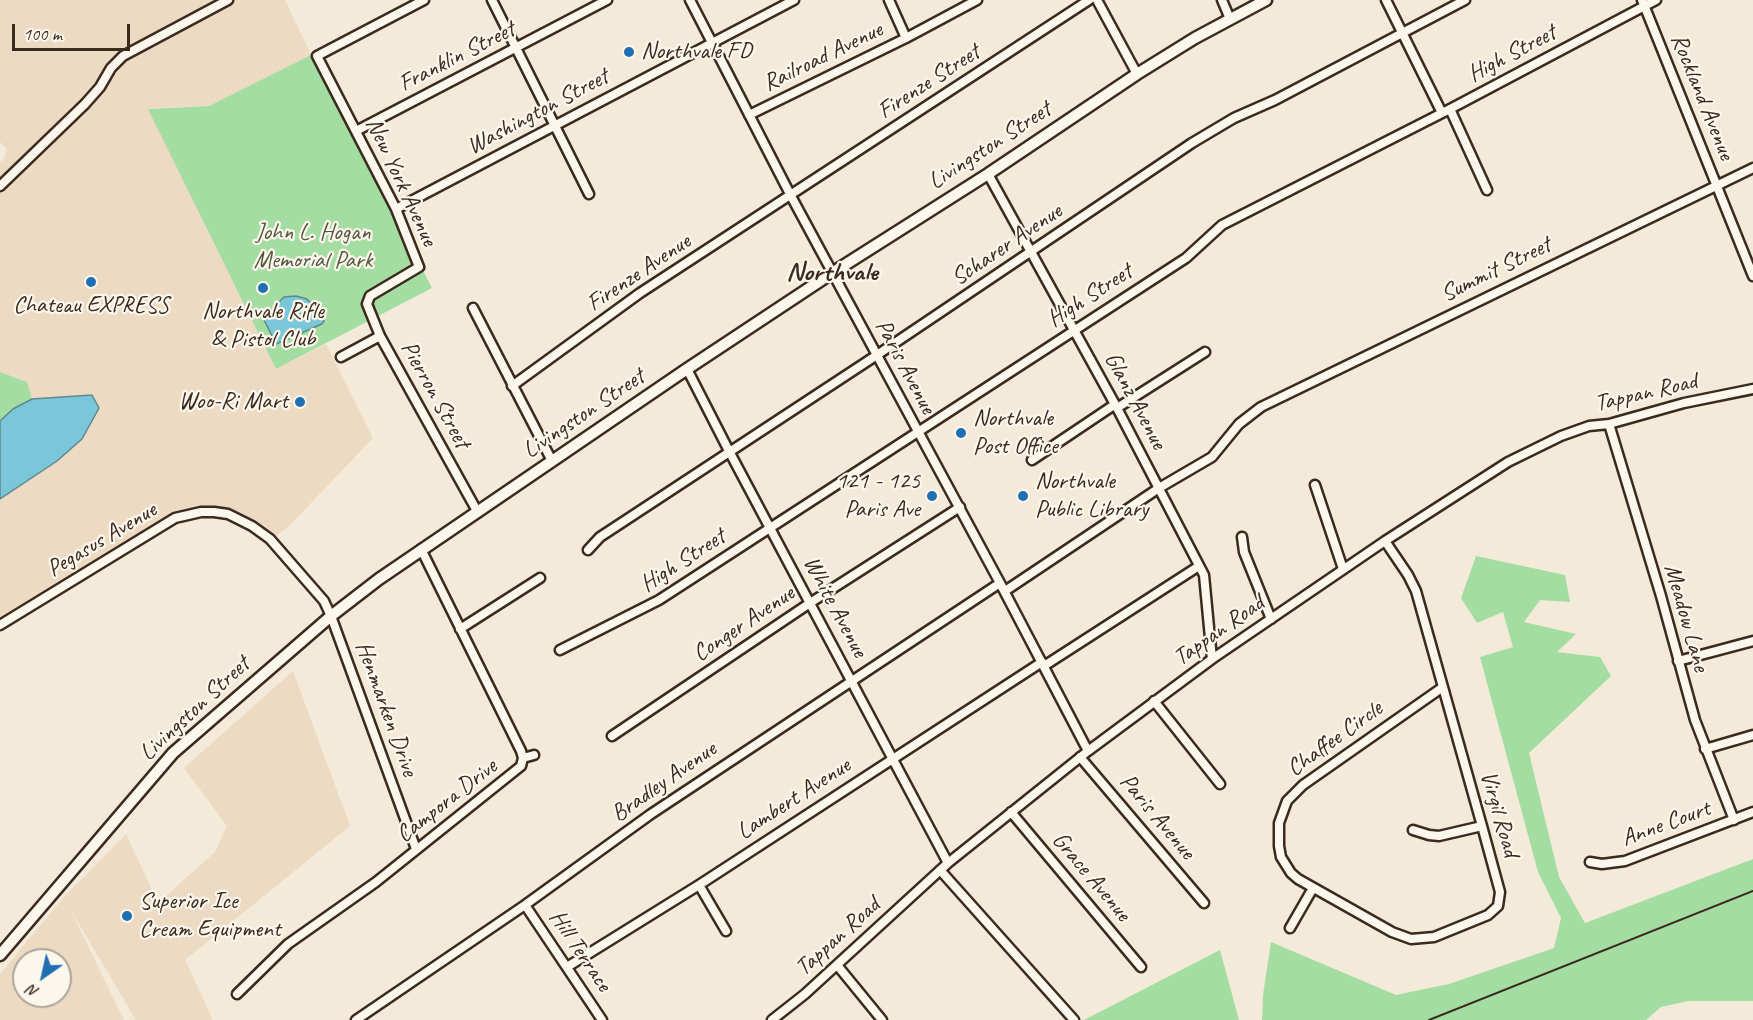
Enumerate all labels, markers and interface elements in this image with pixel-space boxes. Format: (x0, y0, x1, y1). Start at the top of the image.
scale bar (15, 12, 134, 50)
street label: Franklin Street (394, 15, 520, 99)
street label: Railroad Avenue (758, 16, 888, 98)
street label: High Street (1463, 19, 1561, 89)
text: 100 m (23, 23, 62, 45)
street label: Rockland Avenue (1664, 30, 1740, 164)
place label: Northvale FD (641, 38, 752, 66)
street label: Firenze Street (872, 38, 986, 126)
marker: Northvale FD (622, 45, 636, 59)
street label: Washington Street (462, 63, 614, 161)
street label: Livingston Street (923, 96, 1057, 196)
street label: New York Avenue (359, 113, 443, 251)
street label: Scharer Avenue (946, 198, 1068, 292)
park label: John L. Hogan Memorial Park (254, 219, 372, 275)
street label: Firenze Avenue (582, 228, 696, 318)
street label: Summit Street (1436, 231, 1556, 309)
district label: Northvale (786, 257, 878, 289)
street label: High Street (1042, 258, 1138, 334)
marker: Chateau EXPRESS (84, 275, 98, 289)
marker: Northvale Rifle & Pistol Club (256, 281, 270, 295)
place label: Chateau EXPRESS (13, 292, 169, 320)
place label: Northvale Rifle & Pistol Club (202, 298, 324, 354)
street label: Paris Avenue (868, 315, 942, 419)
street label: Pierron Street (394, 336, 476, 454)
street label: Glanz Avenue (1097, 348, 1173, 454)
street label: Livingston Street (518, 363, 650, 465)
street label: Tappan Road (1592, 367, 1700, 419)
place label: Woo-Ri Mart (178, 388, 288, 416)
marker: Woo-Ri Mart (293, 395, 307, 409)
place label: Northvale Post Office (973, 405, 1058, 461)
marker: Northvale Post Office (954, 426, 968, 440)
place label: 121 - 125 Paris Ave (836, 468, 920, 524)
place label: Northvale Public Library (1035, 468, 1148, 524)
marker: 121 - 125 Paris Ave (925, 489, 939, 503)
marker: Northvale Public Library (1016, 489, 1030, 503)
street label: Pegasus Avenue (42, 496, 162, 584)
street label: High Street (635, 523, 731, 599)
street label: White Avenue (796, 552, 874, 662)
street label: Meadow Lane (1657, 561, 1715, 675)
street label: Conger Avenue (688, 579, 800, 669)
street label: Tappan Road (1168, 589, 1270, 673)
street label: Henmarken Drive (348, 638, 424, 780)
street label: Livingston Street (134, 651, 256, 767)
street label: Chaffee Circle (1282, 695, 1388, 783)
street label: Bradley Avenue (606, 735, 722, 829)
street label: Lambert Avenue (732, 752, 856, 846)
street label: Campora Drive (391, 753, 503, 849)
street label: Paris Avenue (1113, 768, 1201, 866)
street label: Virgil Road (1473, 768, 1525, 860)
street label: Anne Court (1618, 795, 1714, 853)
street label: Grace Avenue (1045, 826, 1137, 928)
place label: Superior Ice Cream Equipment (139, 888, 281, 944)
street label: Tappan Road (790, 892, 886, 982)
street label: Hill Terrace (542, 905, 618, 997)
marker: Superior Ice Cream Equipment (120, 909, 134, 923)
north arrow (12, 948, 72, 1008)
text: N (23, 980, 43, 1002)

